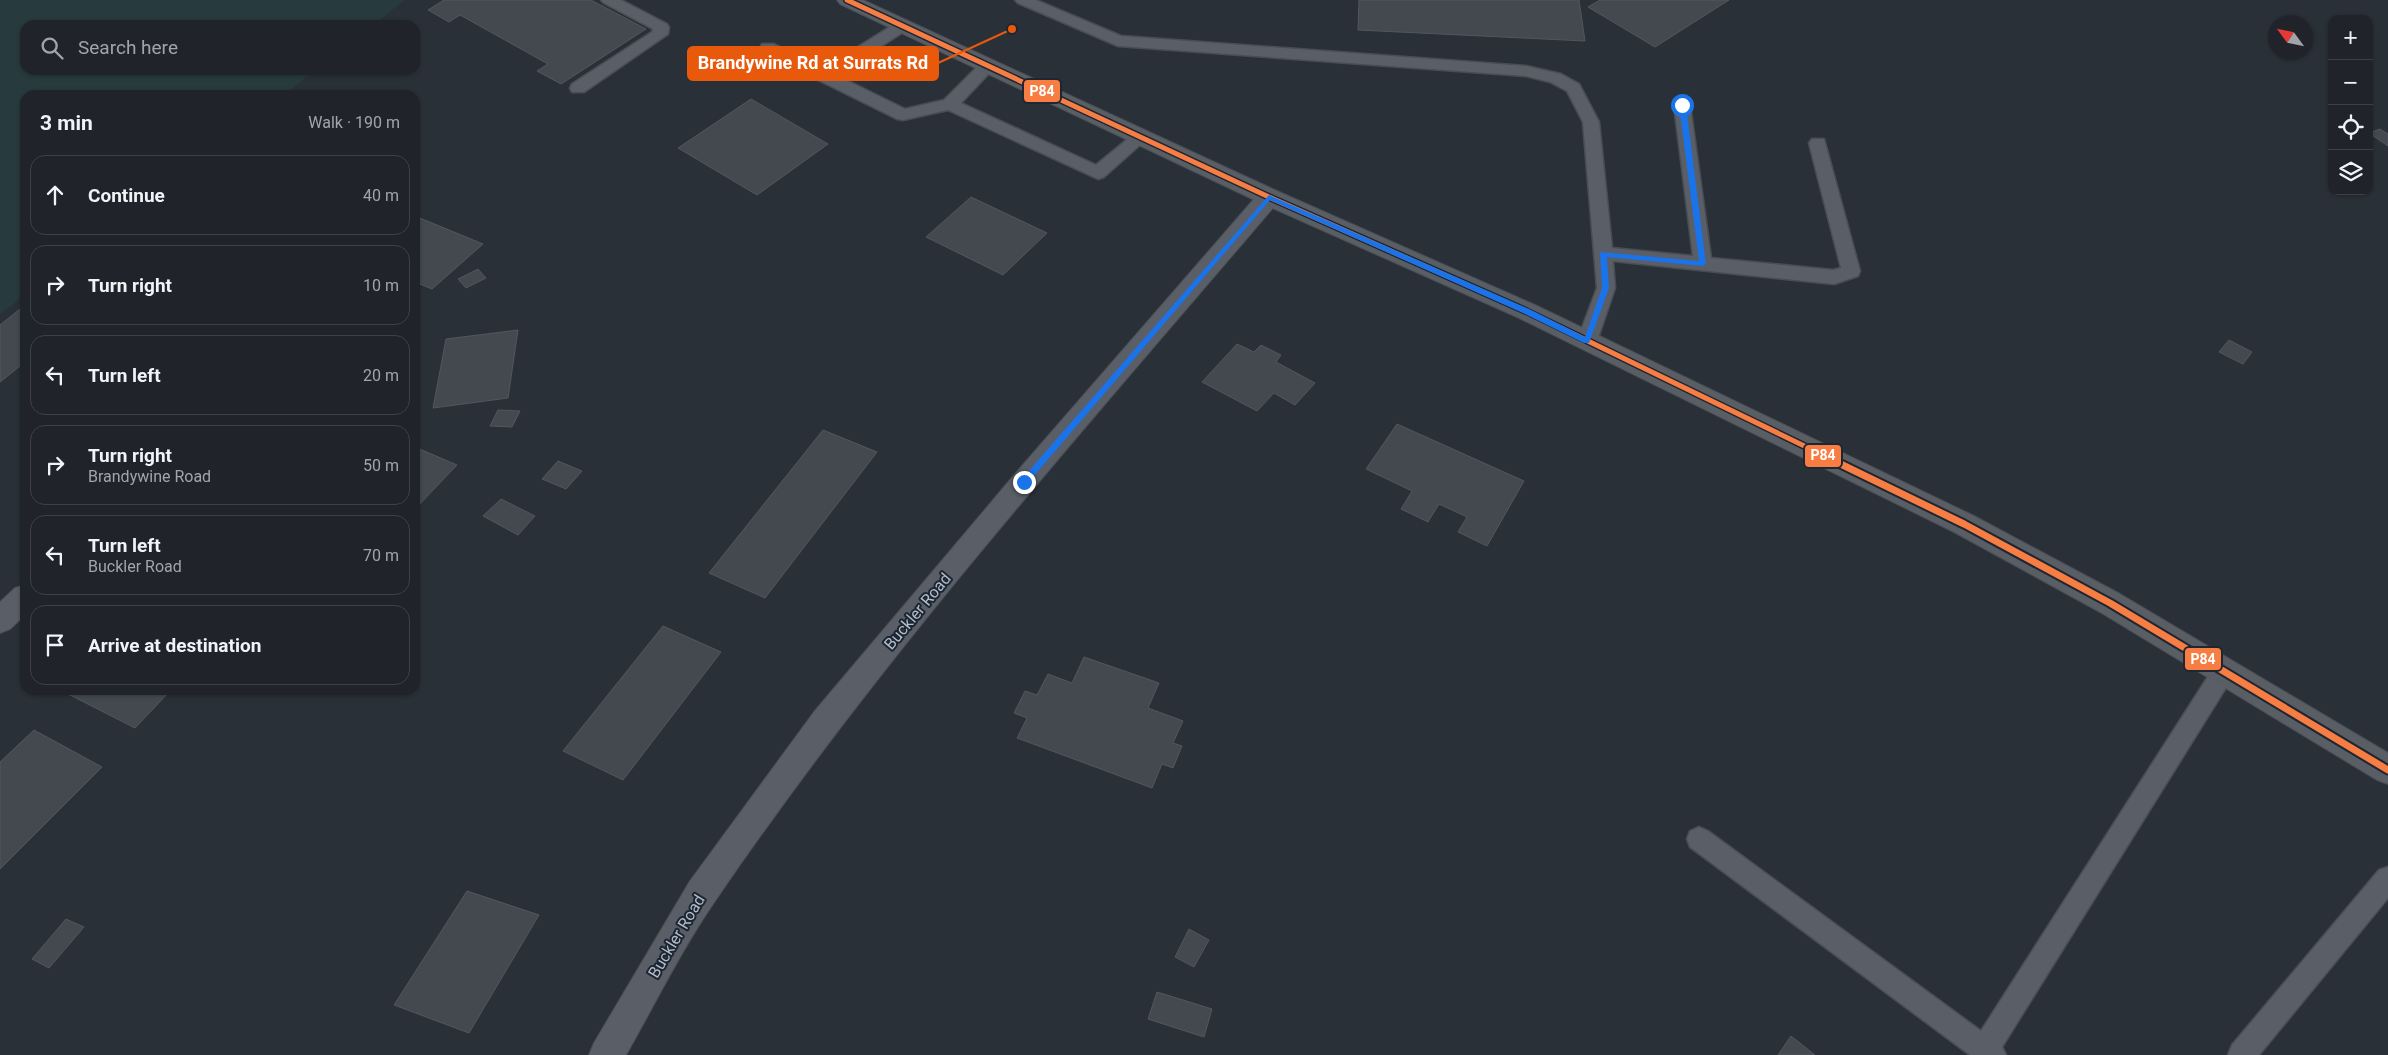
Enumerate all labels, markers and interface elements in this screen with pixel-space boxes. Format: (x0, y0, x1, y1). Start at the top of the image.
north arrow (2268, 15, 2313, 60)
map controls (2328, 15, 2373, 195)
button: + (2328, 15, 2373, 60)
search box (20, 20, 420, 75)
icon: search (38, 34, 66, 62)
text: Search here (78, 36, 178, 59)
callout: Brandywine Rd at Surrats Rd (688, 47, 938, 80)
text: Brandywine Rd at Surrats Rd (698, 52, 928, 73)
button: − (2328, 60, 2373, 105)
line badge: P84 (1023, 79, 1061, 103)
text: P84 (1029, 83, 1055, 99)
route start (1671, 94, 1694, 117)
button: locate (2328, 105, 2373, 150)
text: 3 min (40, 111, 93, 135)
text: Walk · 190 m (308, 113, 400, 132)
button: layers (2328, 150, 2373, 195)
icon: ahead (41, 181, 69, 209)
text: Continue (88, 184, 165, 207)
text: 40 m (363, 186, 399, 205)
icon: right (41, 271, 69, 299)
text: Turn right (88, 274, 172, 297)
text: 10 m (363, 276, 399, 295)
icon: left (41, 361, 69, 389)
text: Turn left (88, 364, 161, 387)
text: 20 m (363, 366, 399, 385)
text: Turn right (88, 444, 172, 467)
line badge: P84 (1804, 444, 1842, 468)
text: P84 (1810, 447, 1836, 463)
icon: right (41, 451, 69, 479)
text: 50 m (363, 456, 399, 475)
text: Brandywine Road (88, 467, 211, 486)
route end (1013, 471, 1036, 494)
text: Turn left (88, 534, 161, 557)
icon: left (41, 541, 69, 569)
text: 70 m (363, 546, 399, 565)
text: Buckler Road (88, 557, 182, 576)
street label: Buckler Road (880, 569, 955, 653)
icon: arrive (41, 631, 69, 659)
text: Arrive at destination (88, 634, 261, 657)
line badge: P84 (2184, 647, 2222, 671)
text: P84 (2190, 651, 2216, 667)
street label: Buckler Road (644, 891, 709, 981)

